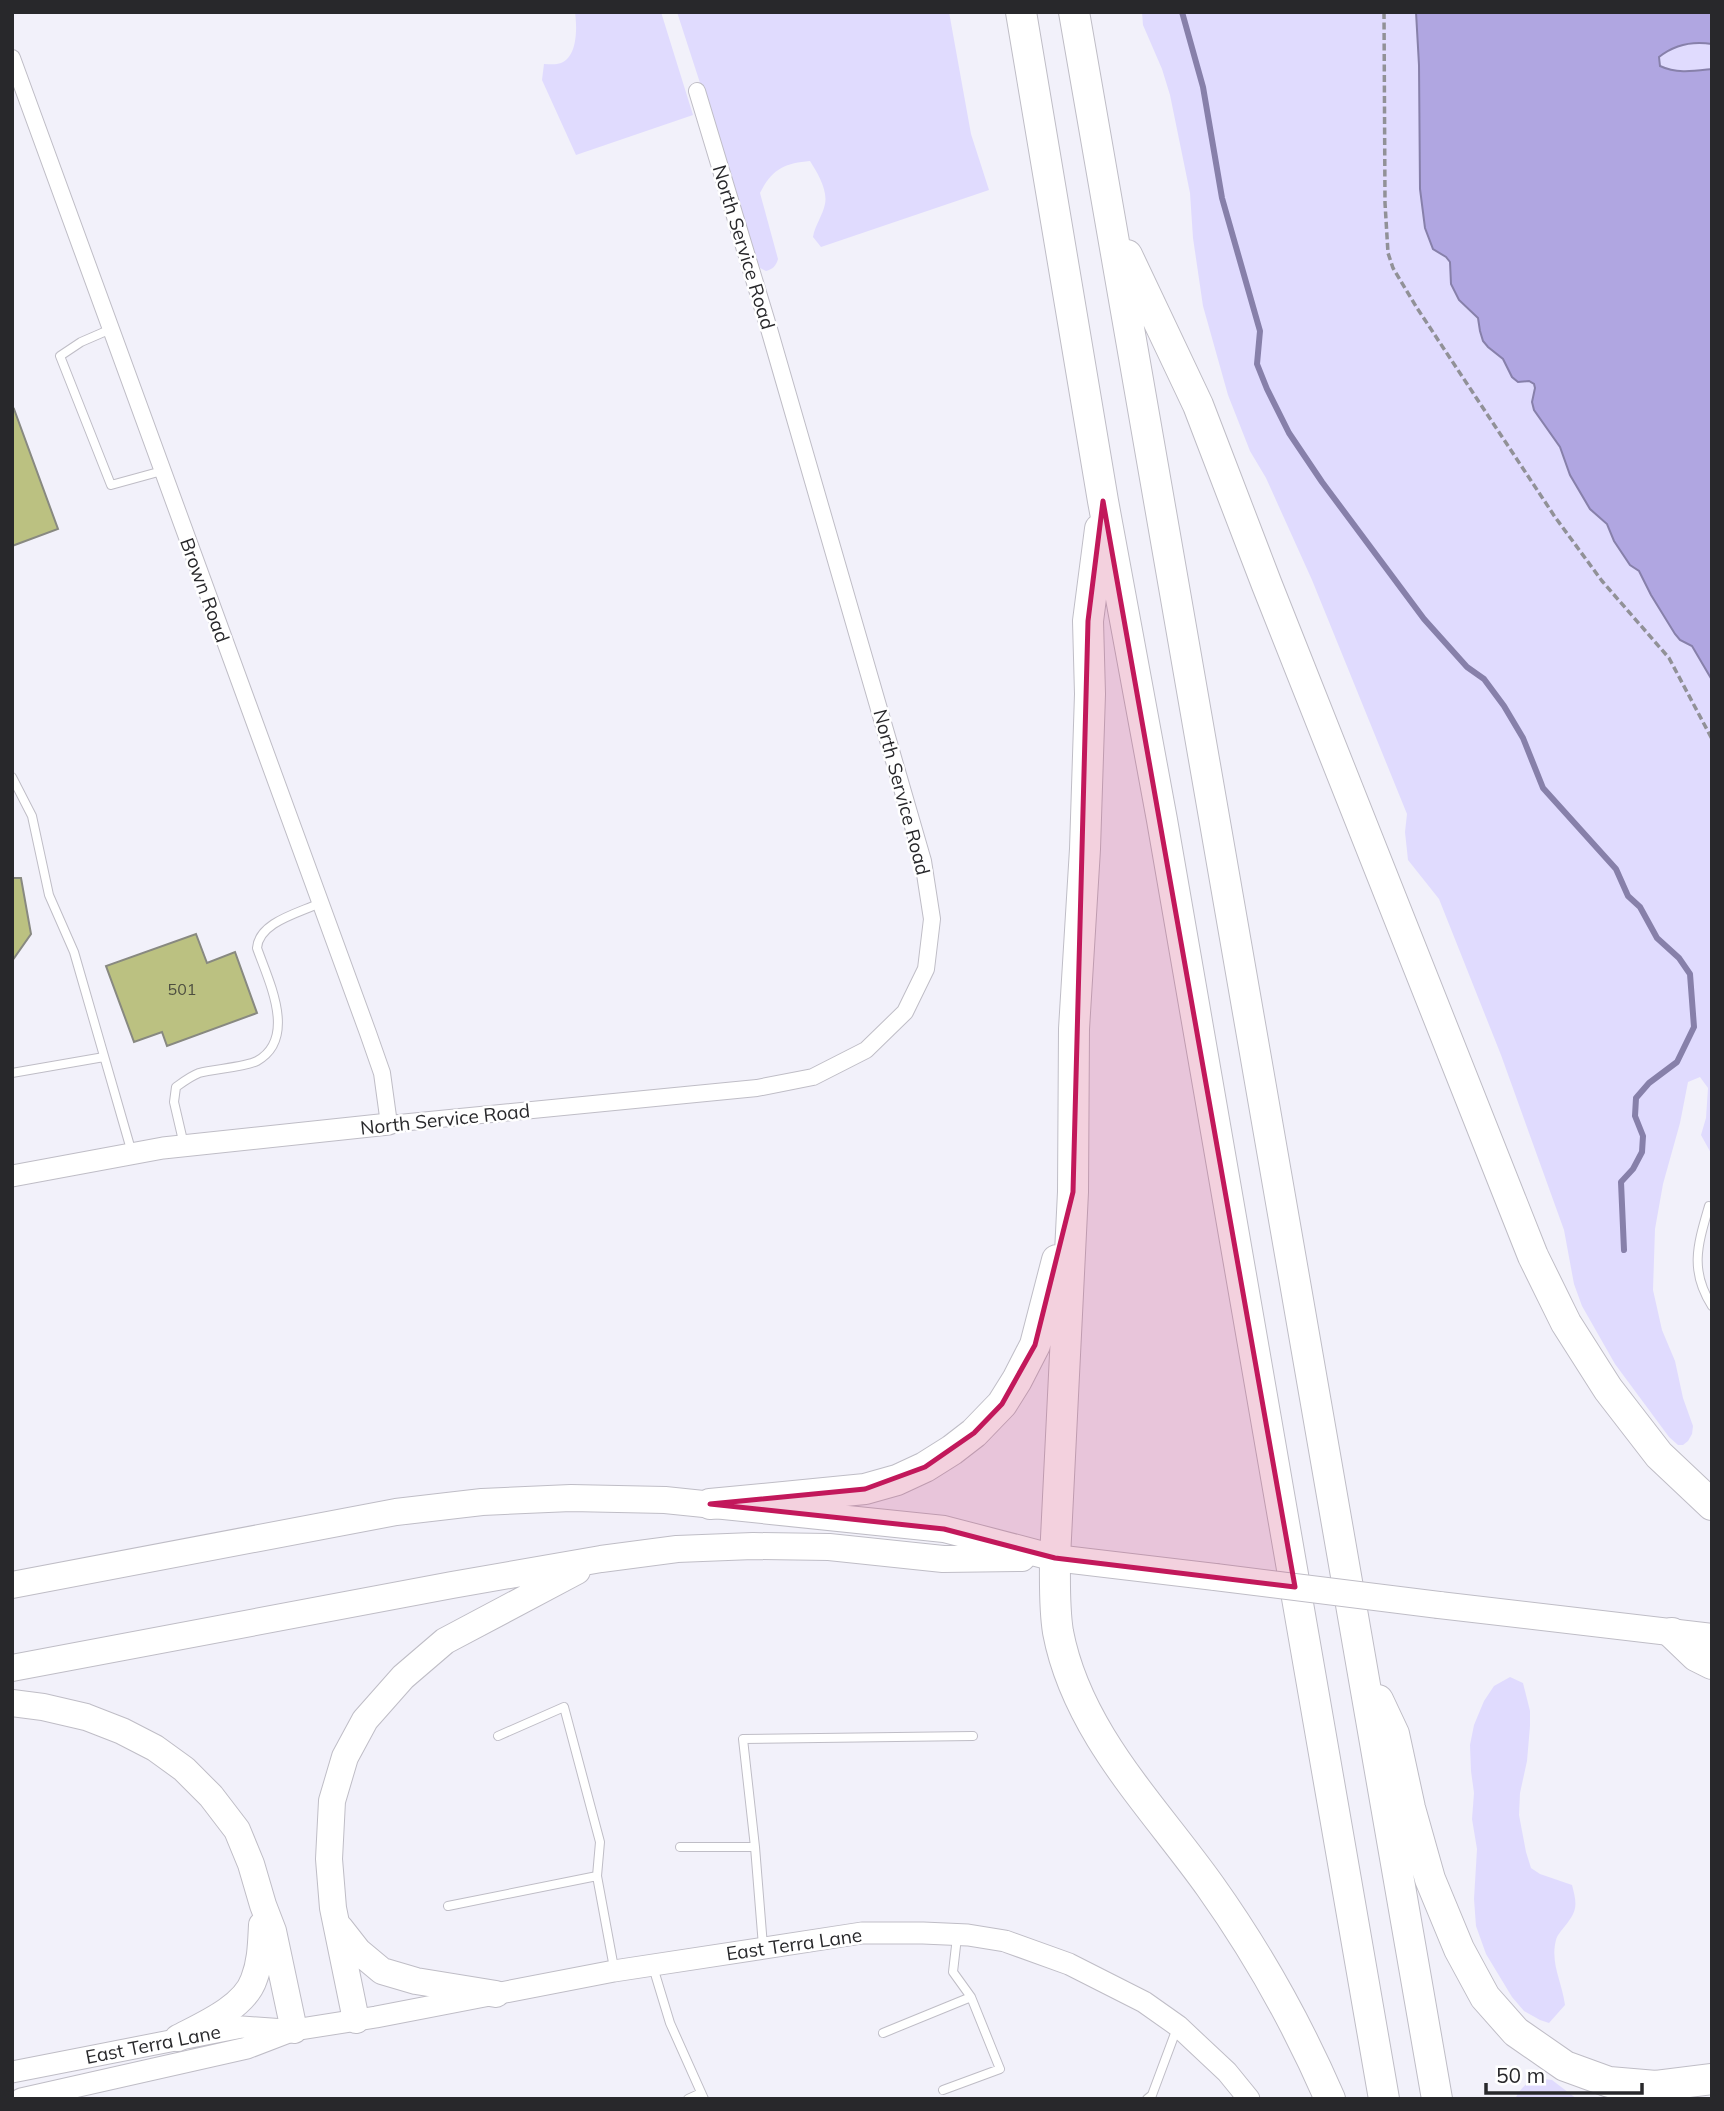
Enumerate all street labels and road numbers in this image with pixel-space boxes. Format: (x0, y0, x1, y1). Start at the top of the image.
street label: North Service Road (708, 162, 780, 332)
street label: Brown Road (175, 534, 235, 646)
street label: North Service Road (868, 707, 936, 877)
street label: North Service Road (359, 1098, 531, 1140)
street label: East Terra Lane (724, 1923, 864, 1965)
street label: East Terra Lane (83, 2019, 223, 2069)

